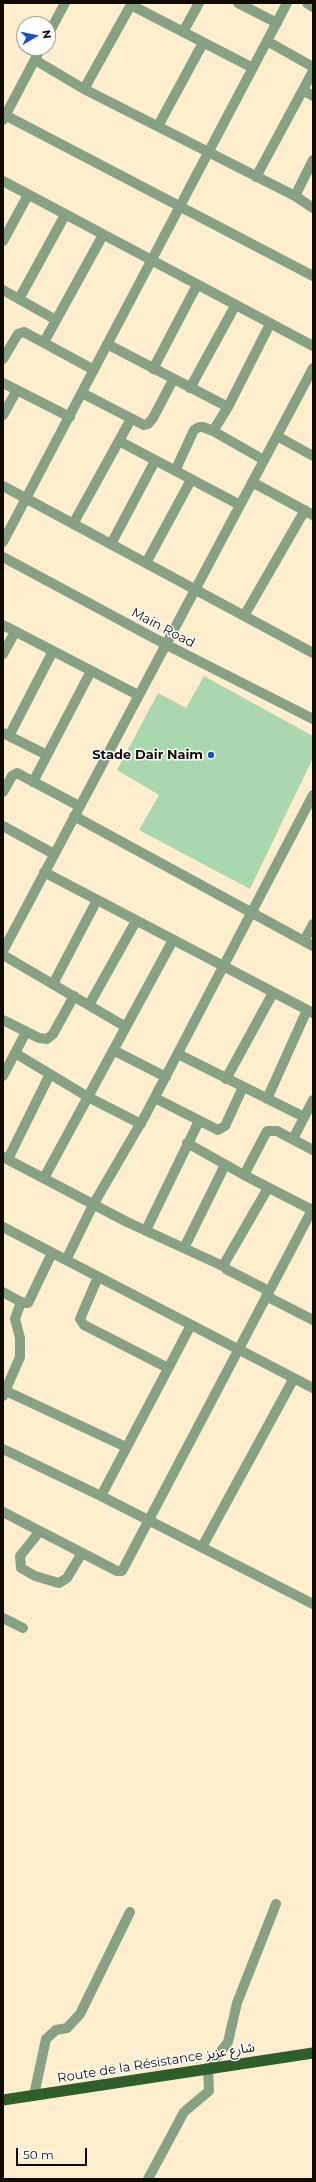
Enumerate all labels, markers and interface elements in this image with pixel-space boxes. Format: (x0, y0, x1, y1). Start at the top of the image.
north arrow (16, 16, 56, 56)
text: N (39, 29, 54, 40)
street label: Main Road (129, 605, 197, 651)
place label: Stade Dair Naim (92, 747, 203, 763)
marker: Stade Dair Naim (206, 750, 216, 760)
street label: Route de la Résistance شارع عزيز (56, 2040, 256, 2086)
scale bar (18, 2140, 89, 2166)
text: 50 m (23, 2147, 54, 2162)

